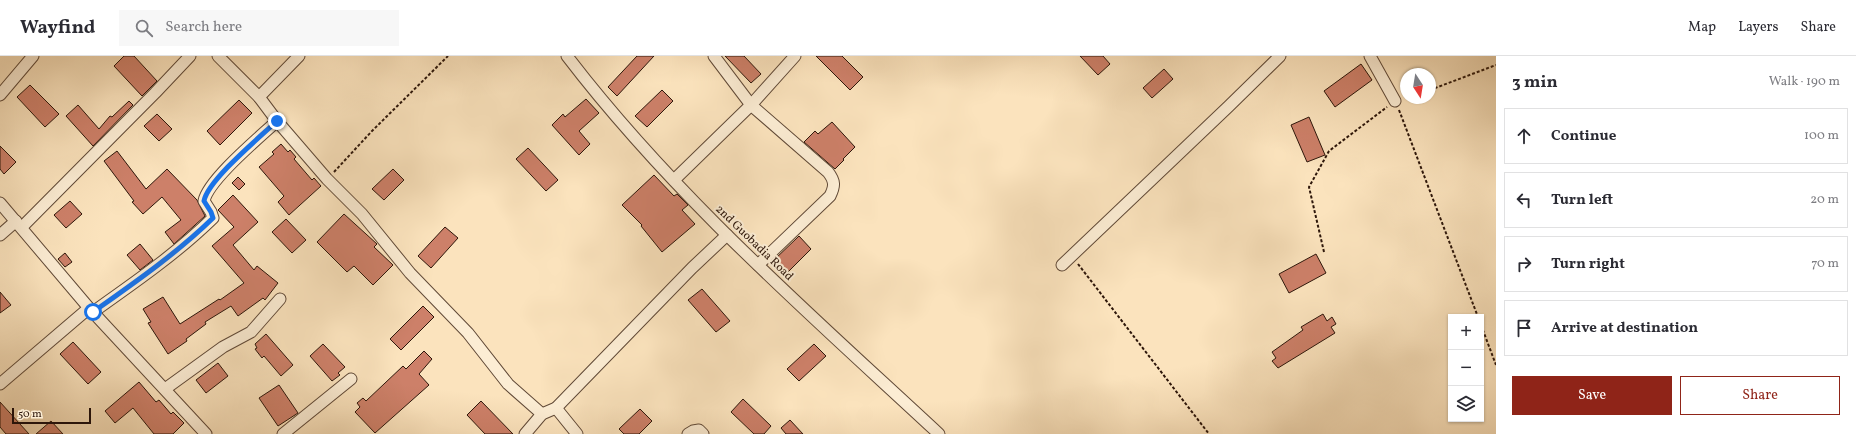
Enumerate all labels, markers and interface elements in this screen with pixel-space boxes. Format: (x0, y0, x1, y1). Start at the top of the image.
search box (119, 10, 399, 46)
text: Wayfind (20, 15, 95, 41)
icon: search (133, 17, 155, 39)
text: Search here (165, 17, 242, 38)
text: Map (1688, 18, 1716, 37)
text: Layers (1738, 18, 1778, 37)
text: Share (1800, 18, 1836, 37)
north arrow (1400, 68, 1436, 104)
text: 3 min (1512, 71, 1558, 94)
text: Walk · 190 m (1769, 73, 1840, 91)
route end (268, 112, 286, 130)
icon: ahead (1513, 125, 1535, 147)
text: Continue (1551, 126, 1616, 147)
text: 100 m (1804, 127, 1839, 145)
icon: left (1513, 189, 1535, 211)
text: Turn left (1551, 190, 1613, 211)
text: 20 m (1810, 191, 1839, 209)
street label: 2nd Guobadia Road (711, 201, 797, 285)
icon: right (1513, 253, 1535, 275)
text: Turn right (1551, 254, 1625, 275)
text: 70 m (1811, 255, 1839, 273)
route start (84, 303, 102, 321)
map controls (1448, 314, 1484, 422)
button: + (1448, 314, 1484, 350)
icon: arrive (1513, 317, 1535, 339)
text: Arrive at destination (1551, 318, 1698, 339)
button: − (1448, 350, 1484, 386)
button: Save (1512, 376, 1672, 415)
button: Share (1680, 376, 1840, 415)
button: layers (1448, 386, 1484, 422)
scale bar (12, 406, 91, 425)
text: 50 m (18, 407, 42, 422)

